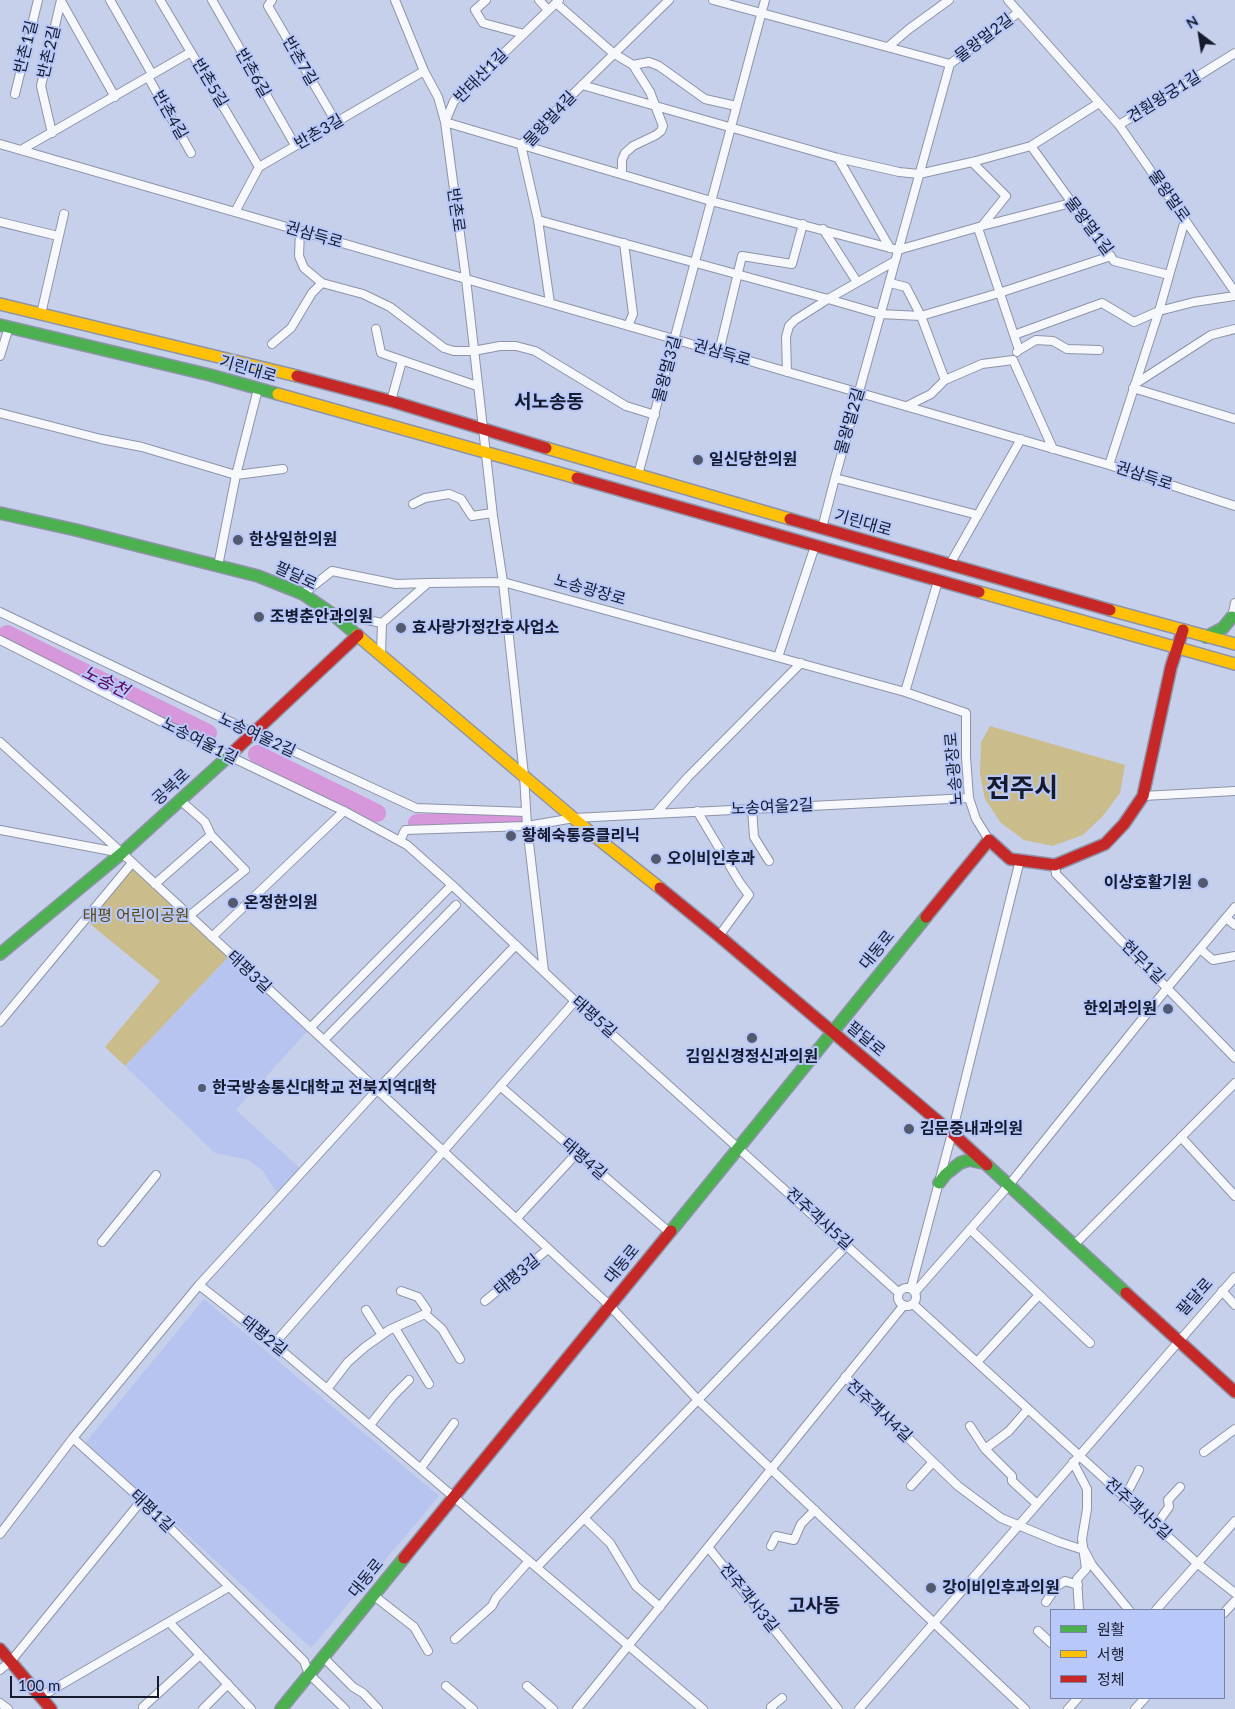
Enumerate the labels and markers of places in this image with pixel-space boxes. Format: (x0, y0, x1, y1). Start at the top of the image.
place label: 일신당한의원 (709, 450, 797, 470)
marker: 일신당한의원 (691, 453, 705, 467)
place label: 한상일한의원 (249, 530, 337, 550)
marker: 한상일한의원 (231, 533, 245, 547)
place label: 조병춘안과의원 (270, 607, 373, 627)
marker: 조병춘안과의원 (252, 610, 266, 624)
place label: 효사랑가정간호사업소 (412, 618, 559, 638)
marker: 효사랑가정간호사업소 (394, 621, 408, 635)
place label: 황혜숙통증클리닉 (522, 826, 640, 846)
marker: 황혜숙통증클리닉 (504, 829, 518, 843)
place label: 오이비인후과 (667, 849, 755, 869)
marker: 오이비인후과 (649, 852, 663, 866)
place label: 이상호활기원 (1104, 873, 1192, 893)
marker: 이상호활기원 (1196, 876, 1210, 890)
place label: 온정한의원 (244, 893, 318, 913)
marker: 온정한의원 (226, 896, 240, 910)
place label: 한외과의원 (1083, 999, 1157, 1019)
marker: 한외과의원 (1161, 1002, 1175, 1016)
marker: 김임신경정신과의원 (745, 1031, 759, 1045)
place label: 김임신경정신과의원 (686, 1047, 818, 1067)
place label: 한국방송통신대학교 전북지역대학 (212, 1078, 437, 1098)
marker: 한국방송통신대학교 전북지역대학 (196, 1082, 208, 1094)
place label: 김문중내과의원 (920, 1119, 1023, 1139)
marker: 김문중내과의원 (902, 1122, 916, 1136)
place label: 강이비인후과의원 (942, 1578, 1060, 1598)
marker: 강이비인후과의원 (924, 1581, 938, 1595)

